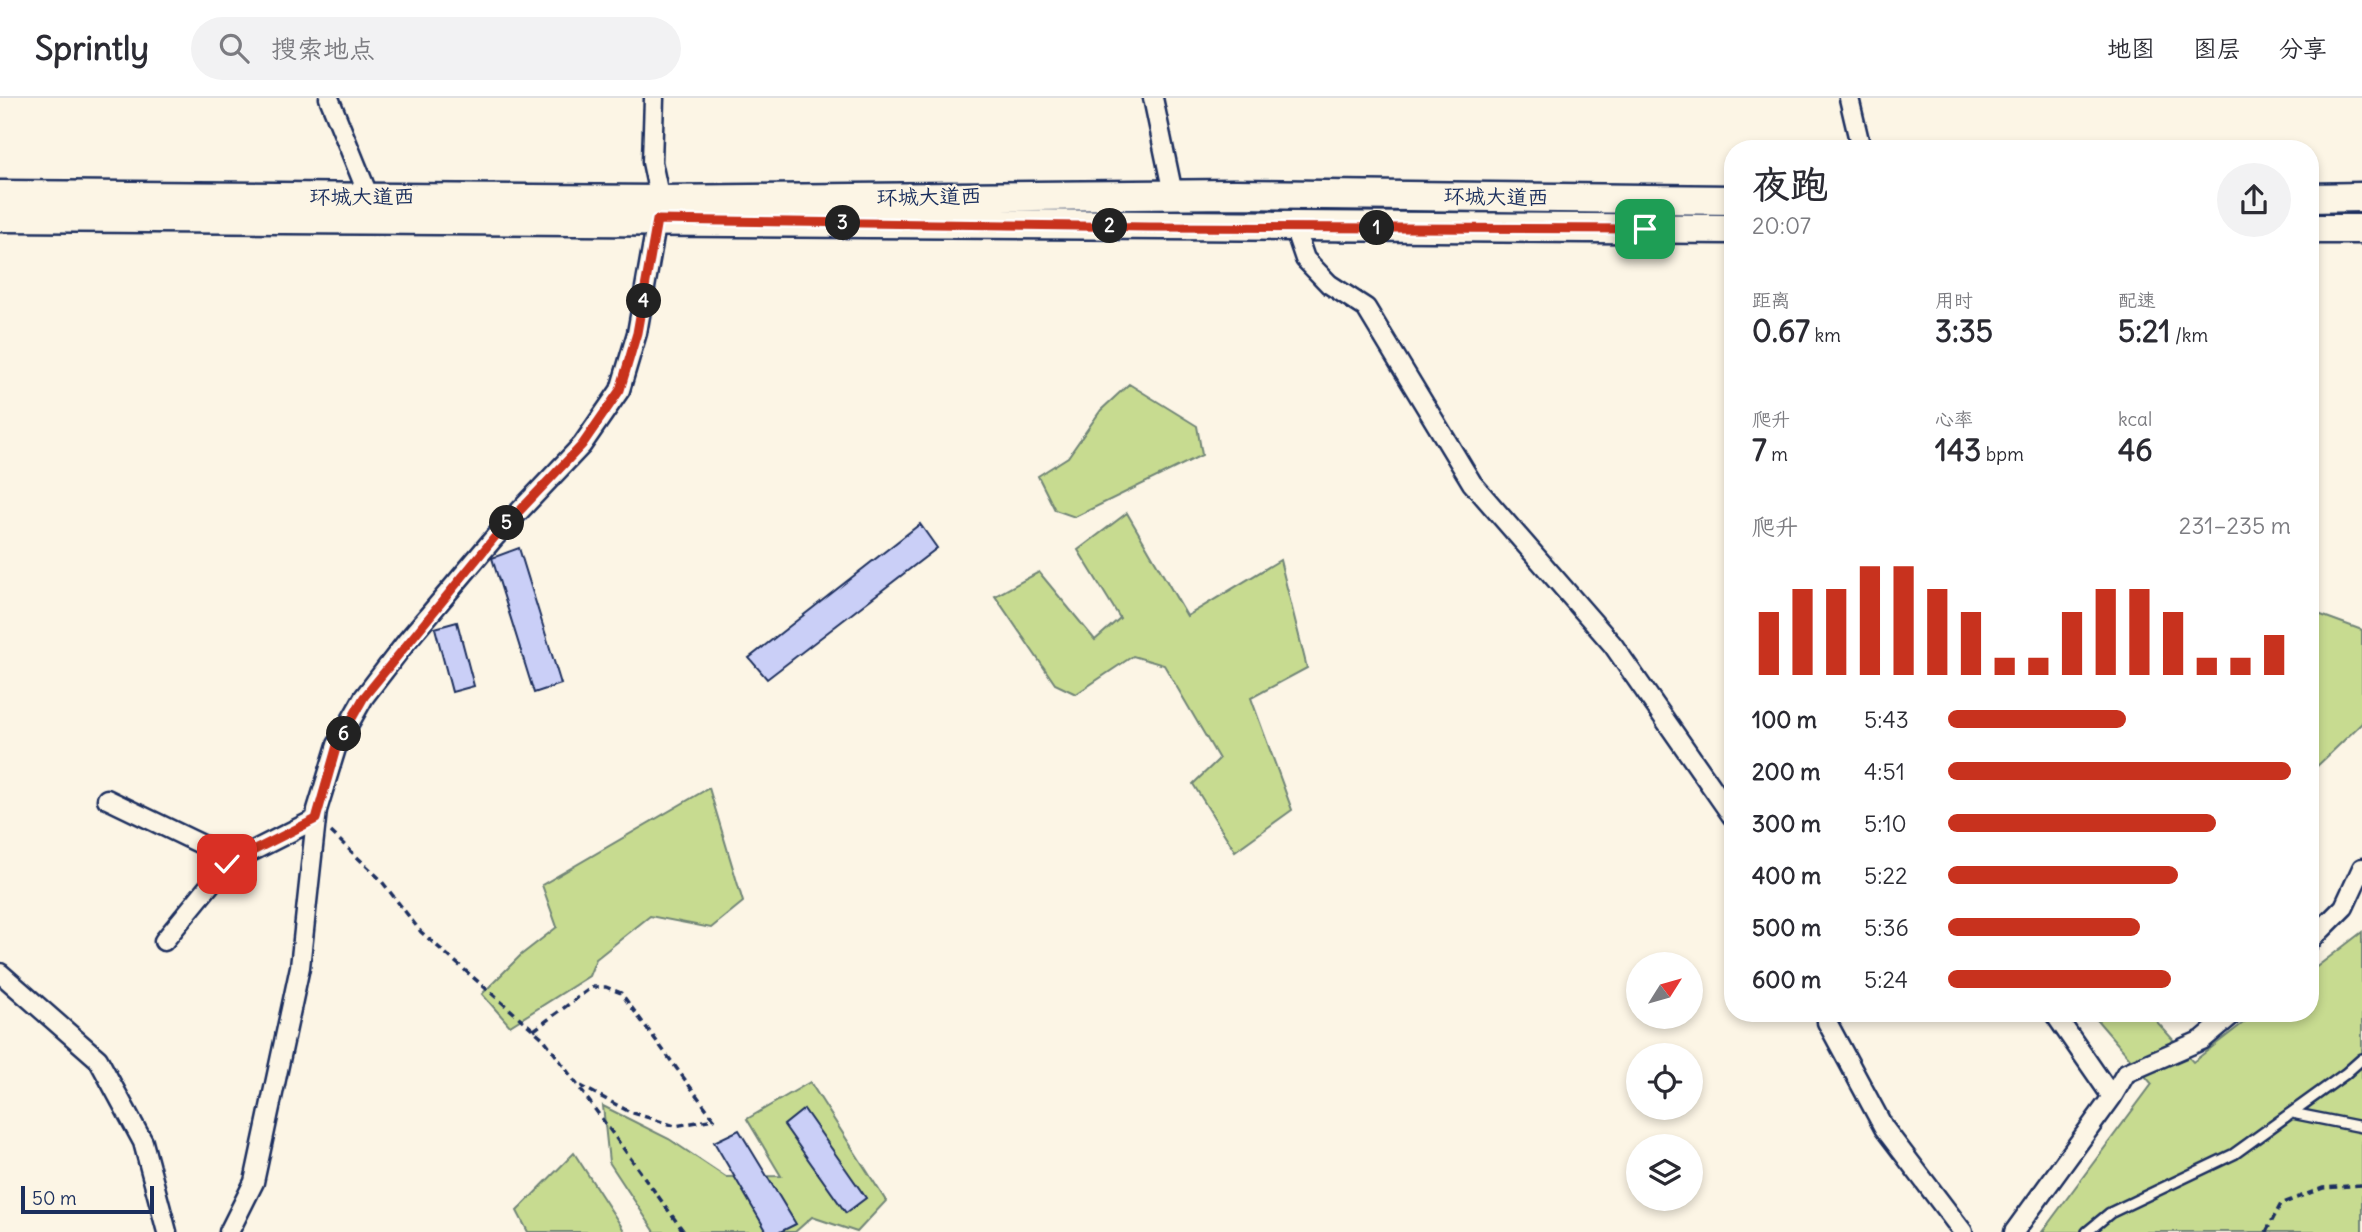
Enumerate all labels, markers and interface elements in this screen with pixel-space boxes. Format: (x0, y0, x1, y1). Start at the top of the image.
search box (191, 17, 681, 80)
text: Sprintly (35, 27, 149, 69)
icon: search (215, 29, 253, 67)
text: 搜索地点 (271, 32, 375, 65)
text: 地图 (2107, 33, 2155, 63)
text: 图层 (2193, 33, 2241, 63)
text: 分享 (2279, 33, 2327, 63)
text: 夜跑 (1752, 161, 1828, 208)
button: share (2217, 163, 2291, 237)
street label: 环城大道西 (876, 182, 982, 211)
street label: 环城大道西 (1443, 182, 1549, 211)
street label: 环城大道西 (310, 183, 415, 210)
pin (1615, 199, 1675, 259)
pin: 3 (826, 206, 860, 240)
pin: 2 (1092, 208, 1128, 244)
text: 3 (837, 210, 848, 234)
icon: arrive (1626, 210, 1664, 248)
pin: 1 (1360, 211, 1394, 246)
text: 20:07 (1752, 211, 1811, 240)
text: 2 (1104, 213, 1115, 237)
text: 1 (1373, 215, 1380, 239)
pin: 4 (626, 284, 662, 318)
text: 4 (638, 288, 649, 312)
text: 距离 (1752, 288, 1790, 312)
text: 用时 (1935, 288, 1973, 312)
text: 配速 (2118, 288, 2156, 312)
text: 0.67 (1752, 312, 1810, 350)
text: 3:35 (1935, 312, 1993, 350)
text: 5:21 (2118, 312, 2170, 350)
text: km (1810, 323, 1841, 347)
text: /km (2170, 323, 2208, 347)
text: 爬升 (1752, 407, 1790, 431)
text: 心率 (1935, 407, 1973, 431)
text: kcal (2118, 407, 2152, 431)
text: 7 (1752, 431, 1767, 469)
text: 143 (1935, 431, 1981, 469)
text: 46 (2118, 431, 2153, 469)
text: m (1767, 442, 1788, 466)
text: bpm (1981, 442, 2024, 466)
pin: 5 (490, 506, 524, 540)
text: 5 (501, 510, 512, 534)
text: 231–235 m (2179, 511, 2291, 540)
text: 爬升 (1752, 512, 1798, 541)
text: 100 m (1752, 705, 1817, 734)
text: 5:43 (1864, 705, 1909, 734)
pin: 6 (326, 716, 362, 752)
text: 6 (338, 721, 349, 745)
text: 200 m (1752, 757, 1821, 786)
text: 4:51 (1864, 757, 1905, 786)
text: 300 m (1752, 809, 1821, 838)
text: 5:10 (1864, 809, 1907, 838)
pin (197, 834, 257, 894)
icon: check (208, 845, 246, 883)
text: 400 m (1752, 861, 1821, 890)
text: 5:22 (1864, 861, 1908, 890)
text: 500 m (1752, 913, 1821, 942)
text: 5:36 (1864, 913, 1909, 942)
north arrow (1626, 952, 1703, 1029)
map controls (1626, 952, 1703, 1211)
text: 600 m (1752, 965, 1821, 994)
text: 5:24 (1864, 965, 1908, 994)
button: locate (1626, 1043, 1703, 1120)
button: layers (1626, 1134, 1703, 1211)
scale bar (21, 1183, 154, 1215)
text: 50 m (32, 1186, 77, 1210)

